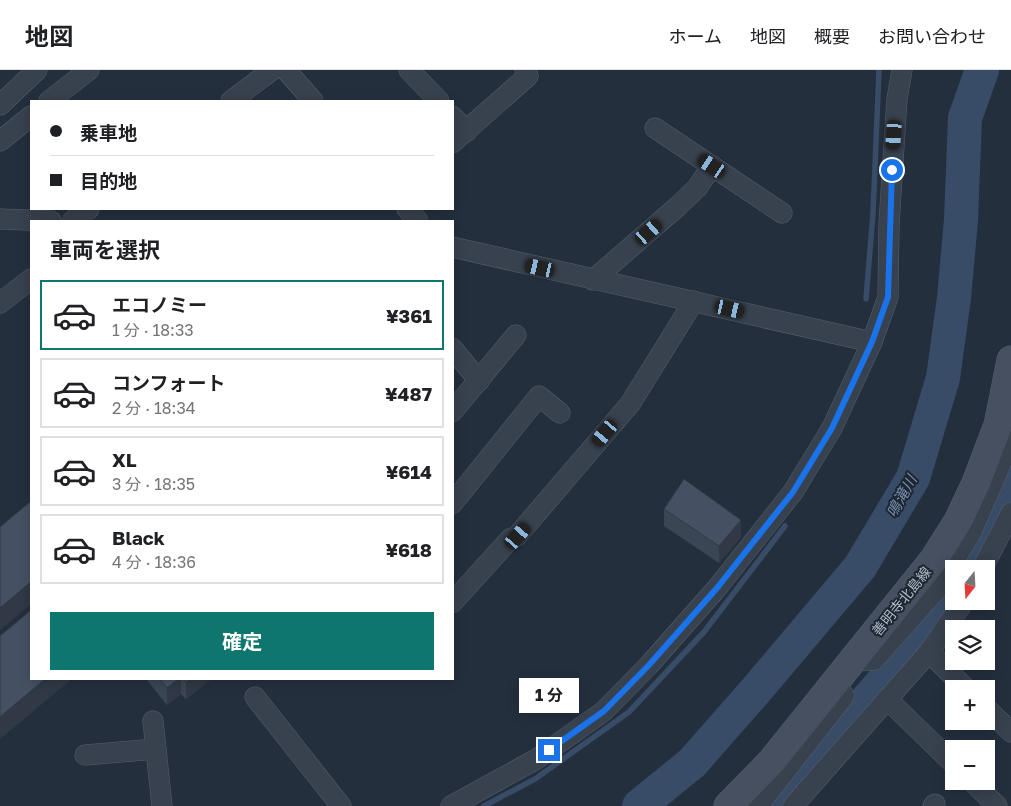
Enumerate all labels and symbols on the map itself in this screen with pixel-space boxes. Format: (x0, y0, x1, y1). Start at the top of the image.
car (885, 120, 902, 150)
car (695, 151, 728, 181)
route start (881, 159, 903, 181)
car (632, 216, 665, 248)
car (523, 257, 556, 279)
car (713, 298, 746, 320)
car (589, 417, 620, 449)
water label: 鳴滝川 (882, 470, 921, 520)
car (502, 520, 533, 552)
north arrow (945, 560, 995, 610)
street label: 善明寺北島線 (868, 563, 934, 639)
callout: 1 分 (519, 678, 579, 712)
route end (538, 739, 560, 761)

